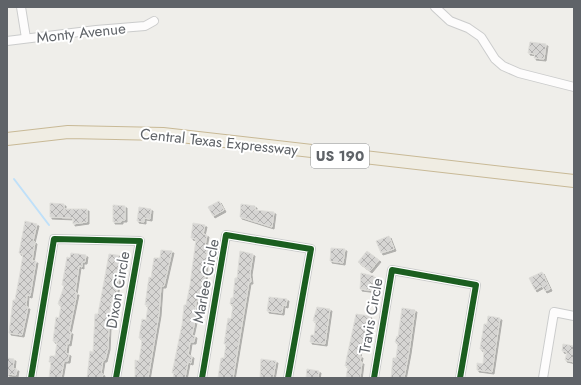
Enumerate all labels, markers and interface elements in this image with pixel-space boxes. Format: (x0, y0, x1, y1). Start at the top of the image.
street label: Monty Avenue (35, 17, 127, 49)
street label: Central Texas Expressway (139, 123, 299, 161)
road number: US 190 (311, 144, 369, 168)
street label: Marlee Circle (187, 237, 225, 325)
street label: Dixon Circle (100, 249, 136, 330)
street label: Travis Circle (354, 276, 389, 356)

